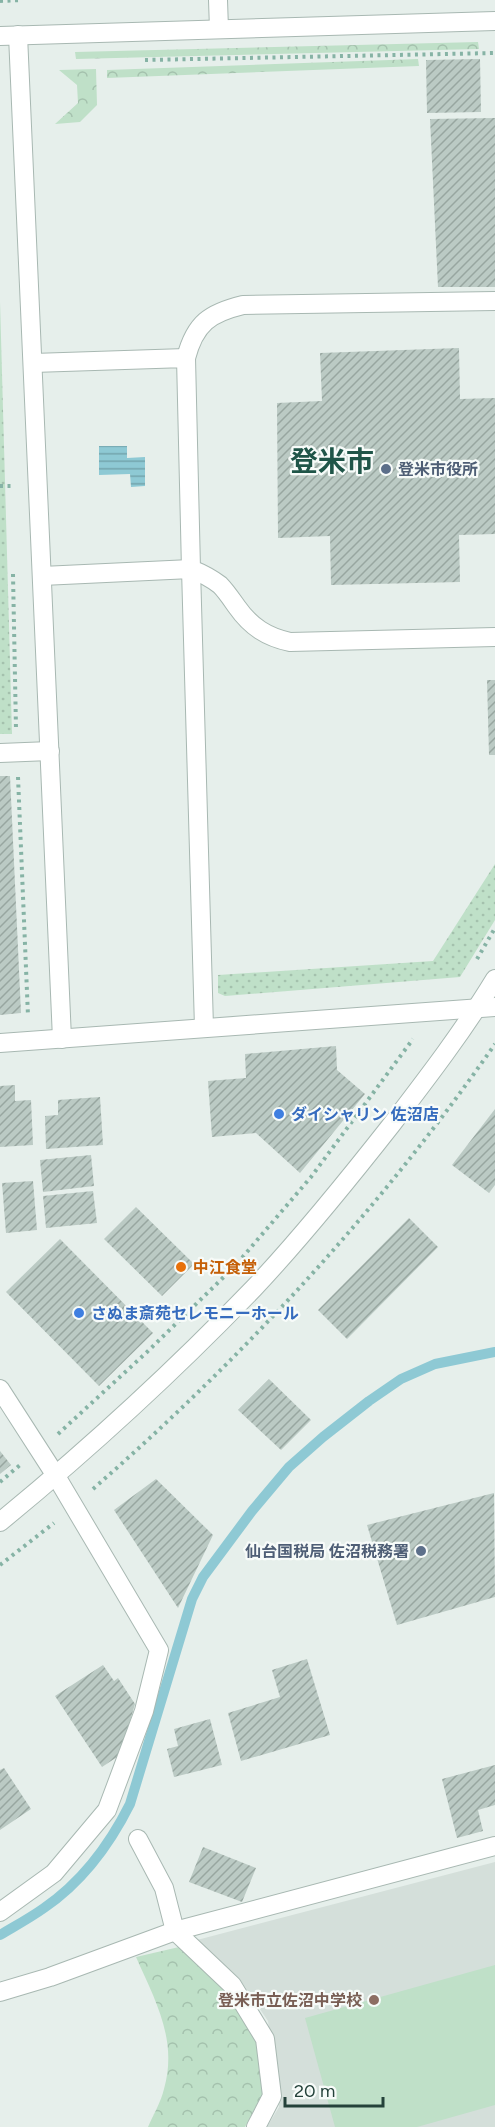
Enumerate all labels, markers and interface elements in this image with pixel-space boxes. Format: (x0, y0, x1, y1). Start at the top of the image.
district label: 登米市 (290, 444, 374, 478)
place label: 登米市役所 (398, 460, 478, 479)
marker: 登米市役所 (379, 462, 393, 476)
place label: ダイシャリン 佐沼店 (291, 1105, 439, 1124)
marker: ダイシャリン 佐沼店 (272, 1107, 286, 1121)
place label: 中江食堂 (193, 1258, 257, 1277)
marker: 中江食堂 (174, 1260, 188, 1274)
place label: さぬま斎苑セレモニーホール (91, 1304, 299, 1323)
marker: さぬま斎苑セレモニーホール (72, 1306, 86, 1320)
place label: 仙台国税局 佐沼税務署 (244, 1542, 409, 1561)
marker: 仙台国税局 佐沼税務署 (414, 1544, 428, 1558)
place label: 登米市立佐沼中学校 (218, 1991, 362, 2010)
marker: 登米市立佐沼中学校 (367, 1993, 381, 2007)
scale bar (285, 2070, 382, 2108)
text: 20 m (294, 2080, 335, 2102)

